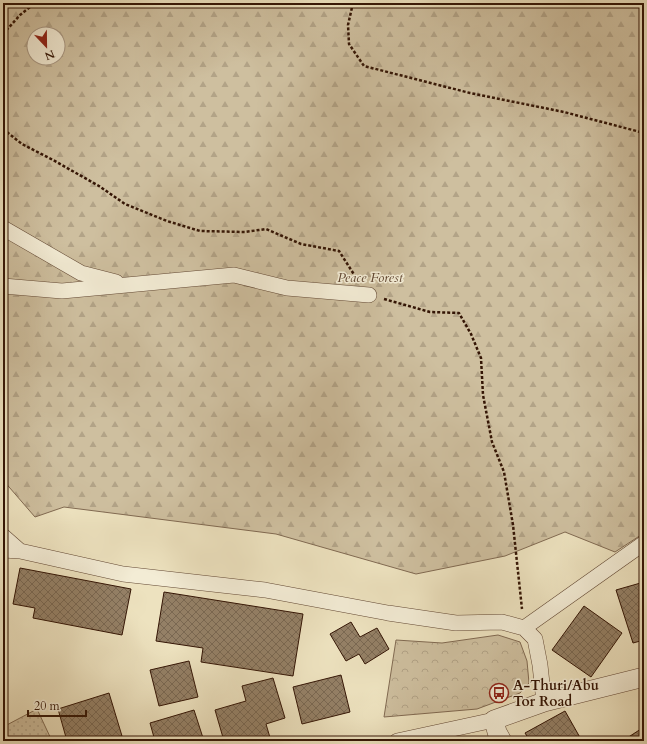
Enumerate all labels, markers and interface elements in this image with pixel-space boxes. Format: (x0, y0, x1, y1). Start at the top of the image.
north arrow (26, 26, 66, 66)
text: N (42, 46, 57, 64)
park label: Peace Forest (337, 268, 404, 287)
place label: A-Thuri/Abu Tor Road (513, 676, 599, 711)
bus stop icon: A-Thuri/Abu Tor Road (488, 682, 510, 704)
scale bar (28, 692, 86, 718)
text: 20 m (34, 698, 61, 714)

